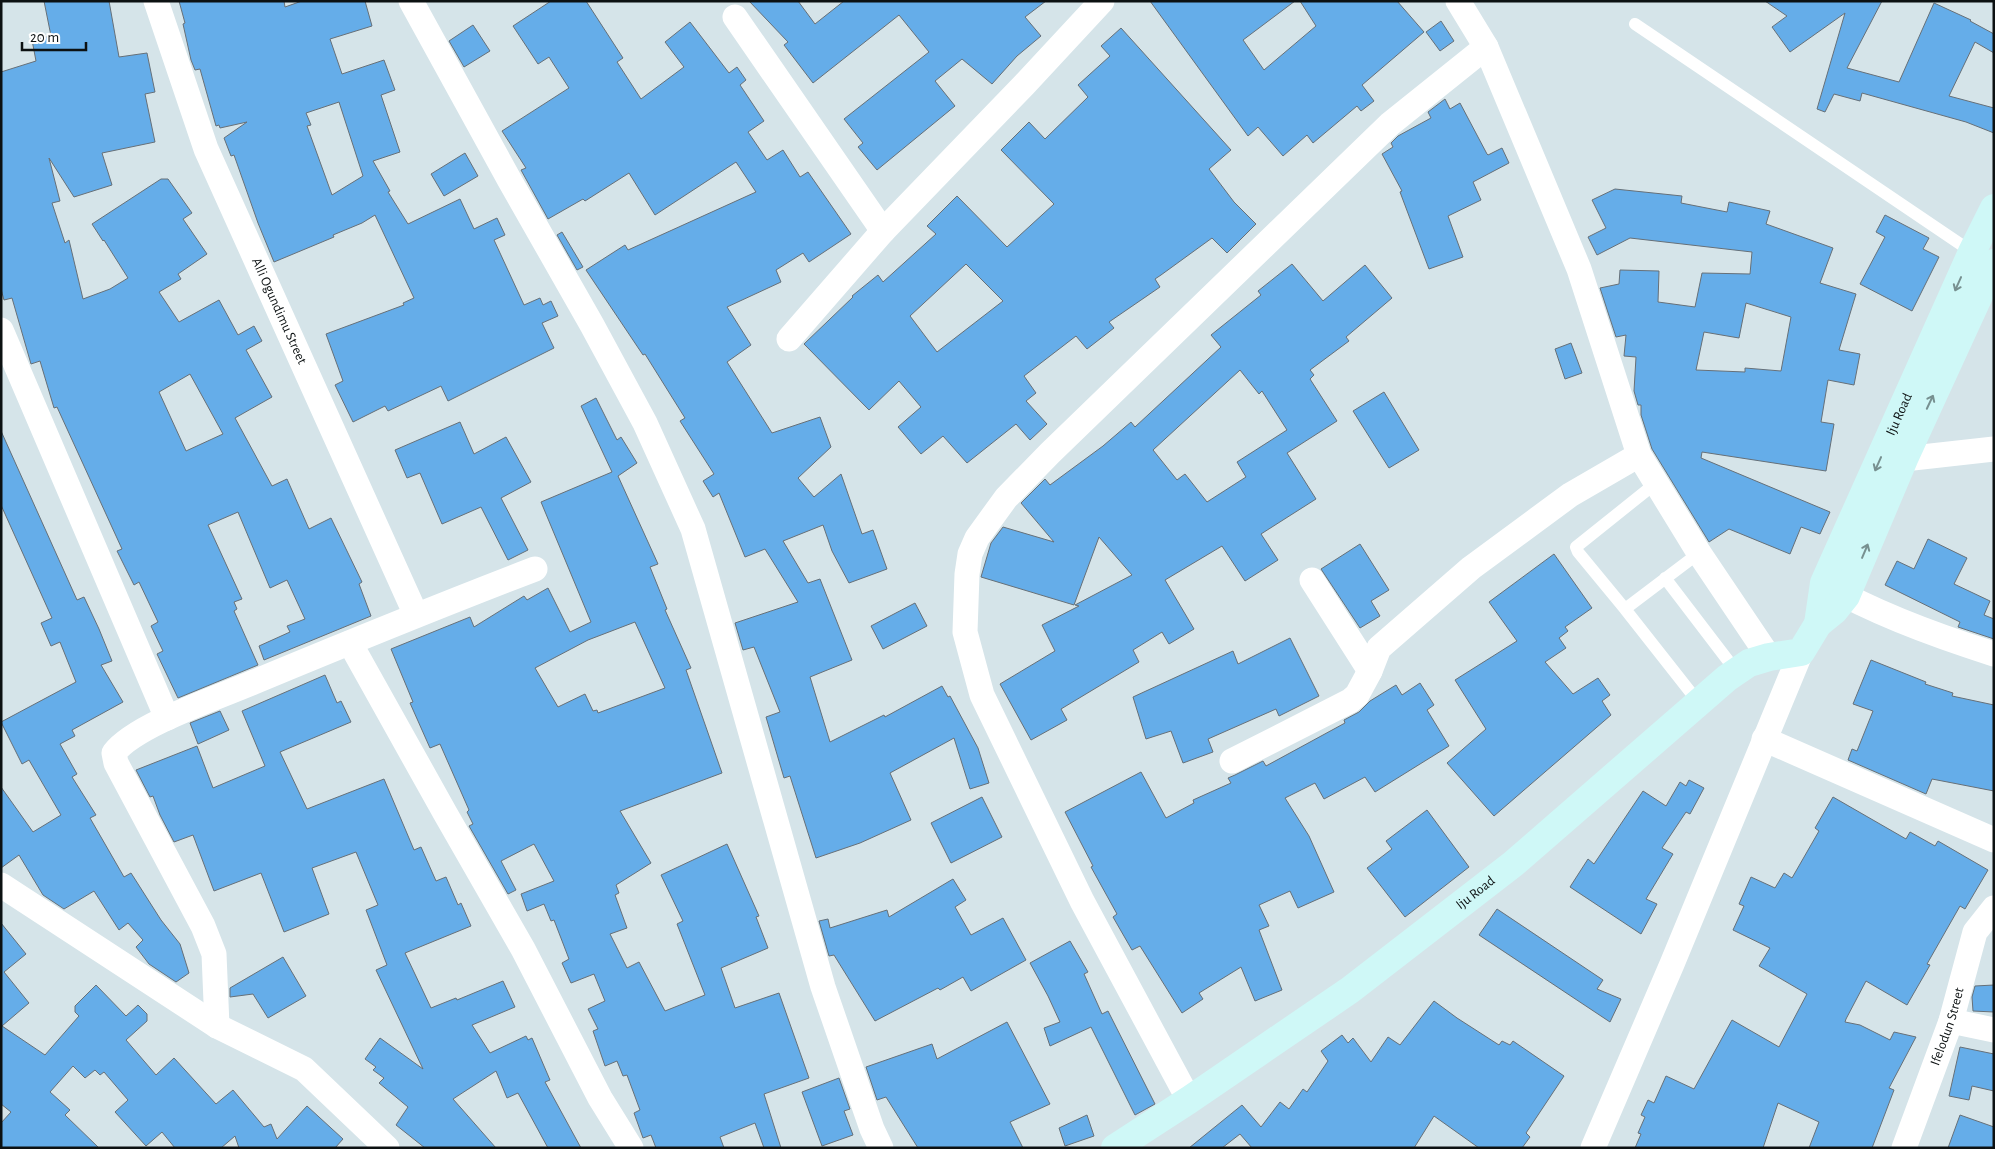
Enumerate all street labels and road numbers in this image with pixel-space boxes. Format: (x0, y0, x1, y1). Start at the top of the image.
street label: Alli Ogundimu Street (249, 256, 309, 367)
street label: Iju Road (1884, 391, 1915, 438)
street label: Iju Road (1454, 874, 1498, 912)
street label: Ifelodun Street (1928, 986, 1967, 1068)

